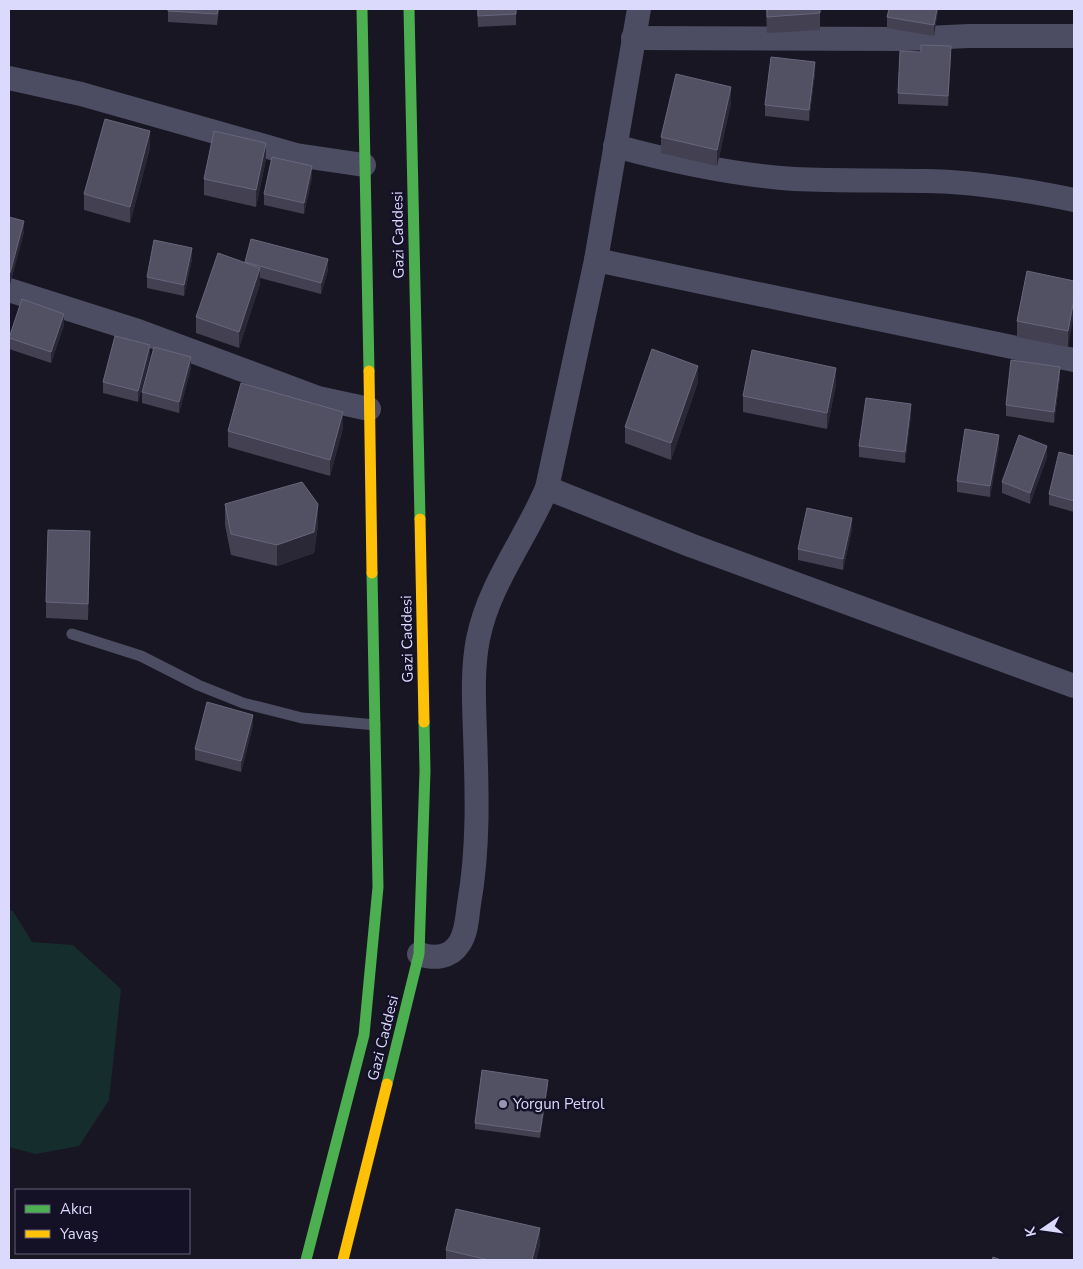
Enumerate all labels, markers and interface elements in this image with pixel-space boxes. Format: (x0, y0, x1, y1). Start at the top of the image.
street label: Gazi Caddesi (387, 191, 409, 279)
street label: Gazi Caddesi (396, 595, 418, 683)
street label: Gazi Caddesi (363, 993, 403, 1083)
place label: Yorgun Petrol (512, 1094, 605, 1114)
marker: Yorgun Petrol (497, 1098, 509, 1110)
legend (15, 1189, 190, 1254)
text: Akıcı (60, 1199, 92, 1219)
north arrow (1018, 1204, 1068, 1254)
text: Yavaş (59, 1224, 98, 1244)
text: K (1020, 1224, 1041, 1238)

